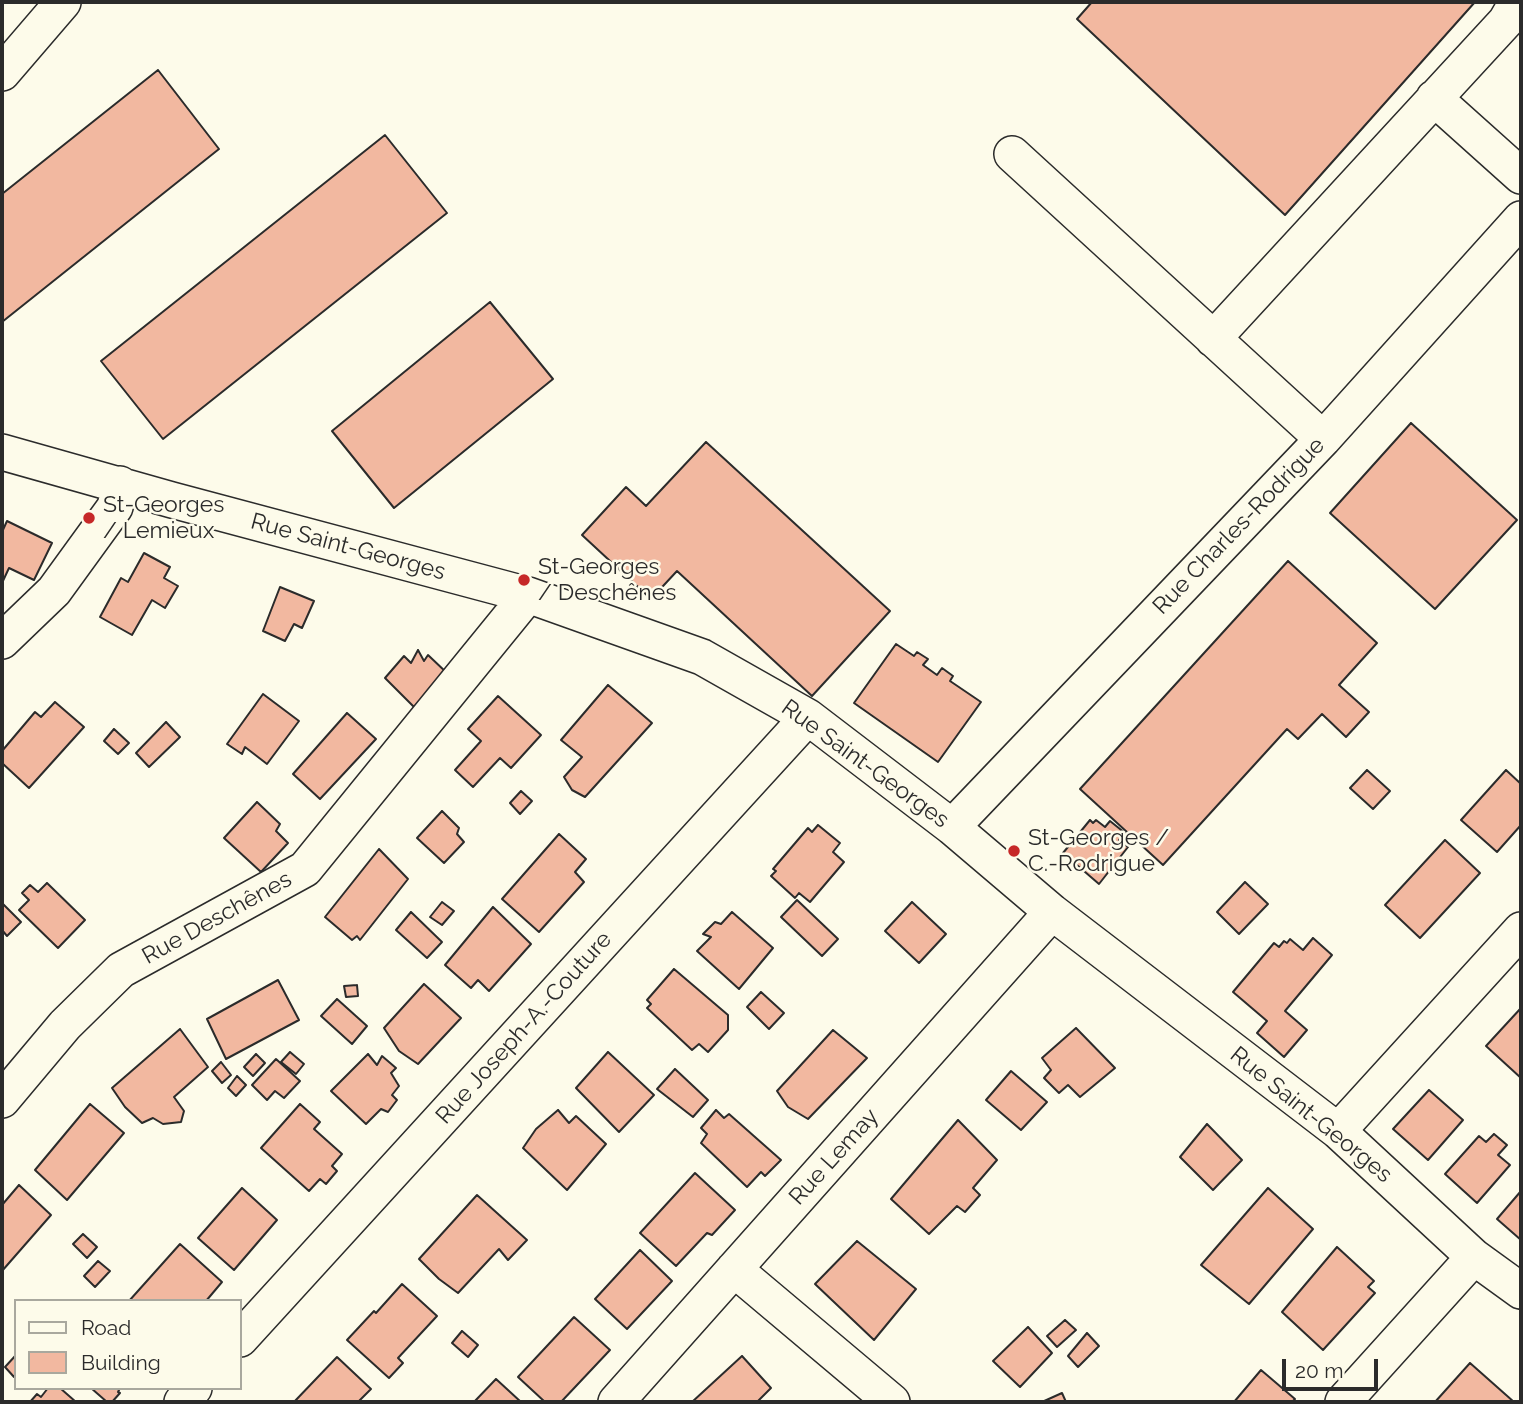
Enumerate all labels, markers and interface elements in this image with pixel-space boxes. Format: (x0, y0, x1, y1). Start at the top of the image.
street label: Rue Charles-Rodrigue (1147, 432, 1331, 620)
place label: St-Georges / Lemieux (103, 491, 224, 545)
street label: Rue Saint-Georges (248, 508, 448, 586)
marker: St-Georges / Lemieux (81, 510, 97, 526)
place label: St-Georges / Deschênes (538, 553, 676, 607)
marker: St-Georges / Deschênes (516, 572, 532, 588)
street label: Rue Saint-Georges (776, 694, 954, 834)
place label: St-Georges / C.-Rodrigue (1028, 824, 1169, 878)
marker: St-Georges / C.-Rodrigue (1006, 843, 1022, 859)
street label: Rue Deschênes (138, 866, 296, 970)
street label: Rue Joseph-A.-Couture (430, 926, 618, 1130)
street label: Rue Saint-Georges (1225, 1041, 1397, 1189)
street label: Rue Lemay (783, 1103, 885, 1211)
legend (14, 1299, 242, 1390)
text: Road (81, 1315, 131, 1340)
scale bar (1285, 1344, 1381, 1388)
text: Building (81, 1350, 161, 1375)
text: 20 m (1295, 1358, 1343, 1383)

